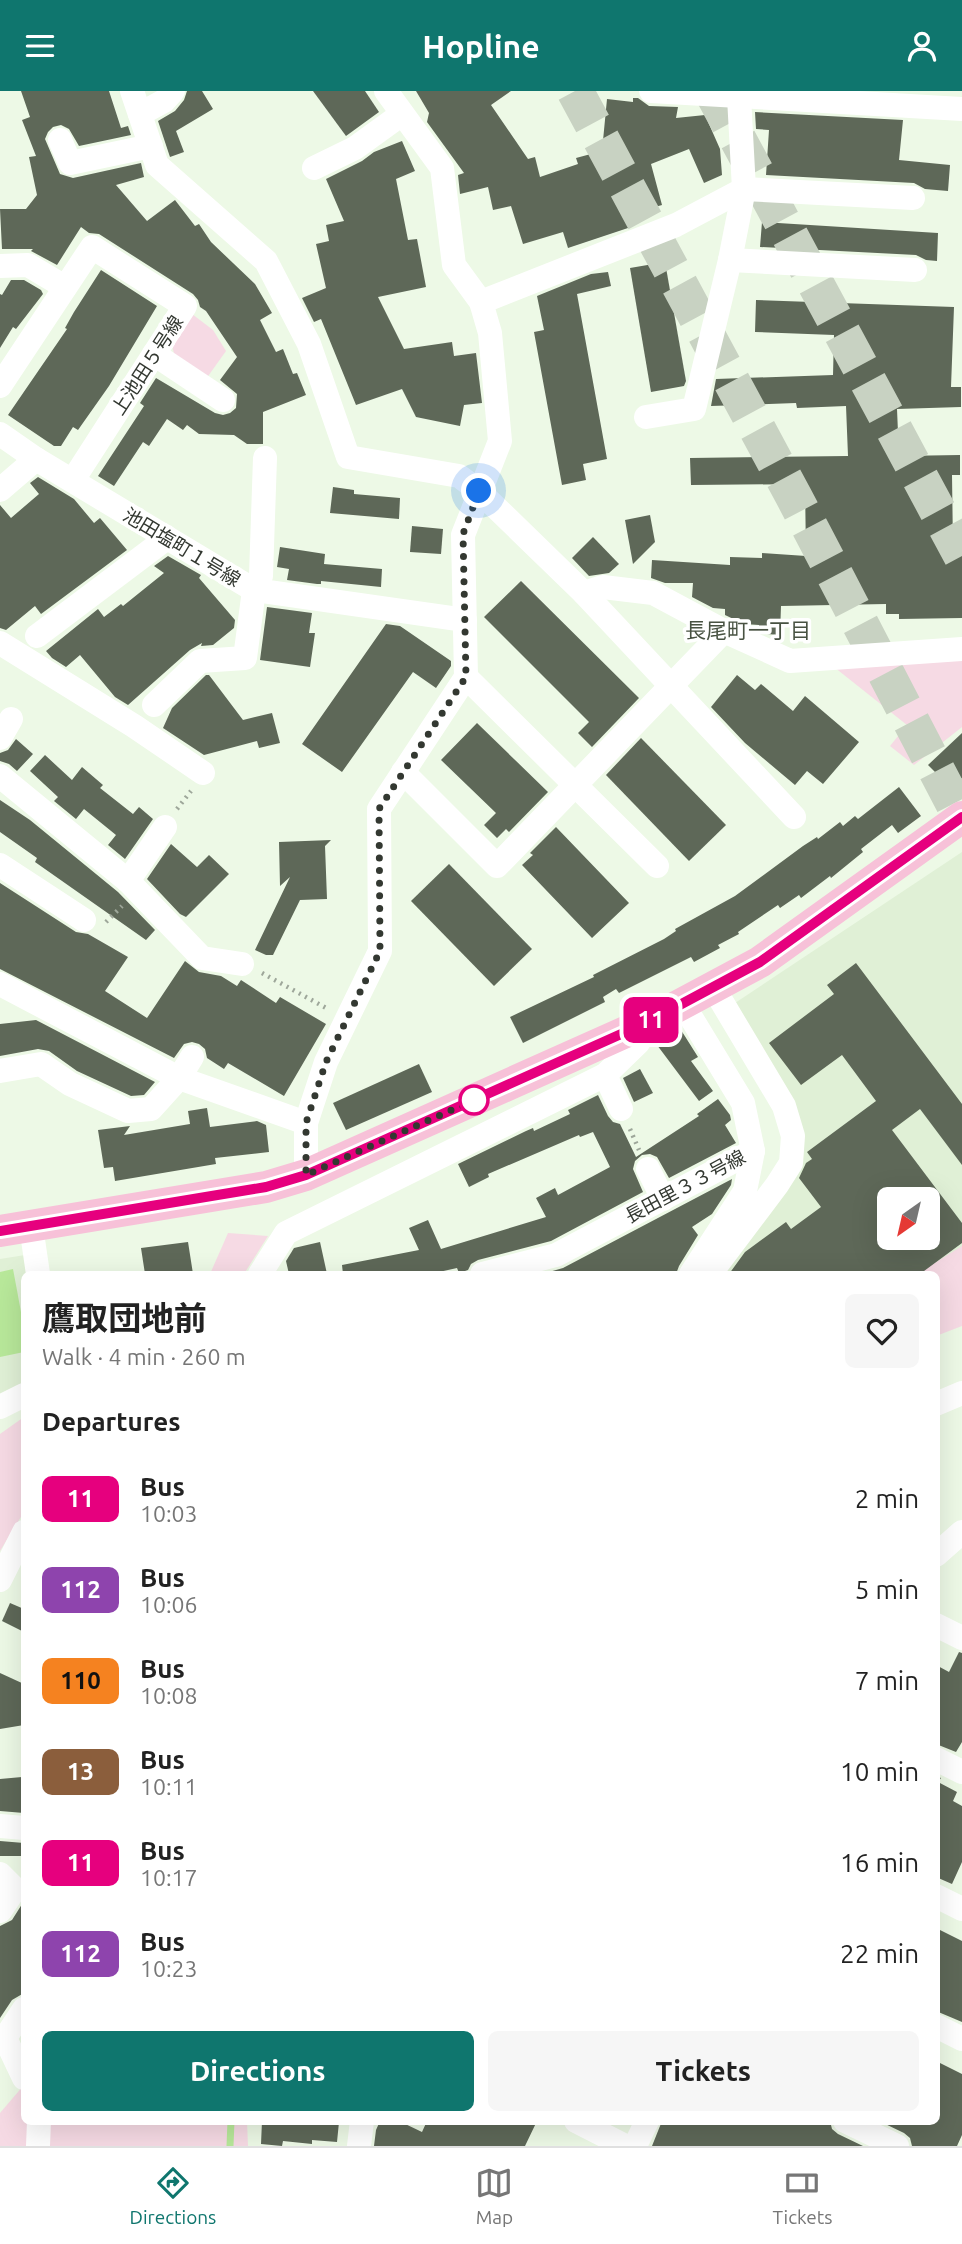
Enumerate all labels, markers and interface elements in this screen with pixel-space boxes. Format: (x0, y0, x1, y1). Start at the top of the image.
icon: menu (21, 27, 59, 65)
icon: person (903, 27, 941, 65)
text: Hopline (422, 28, 540, 64)
street label: 上池田５号線 (107, 311, 187, 419)
your location (461, 473, 496, 508)
street label: 池田塩町１号線 (119, 503, 245, 591)
district label: 長尾町一丁目 (685, 618, 811, 642)
line badge: 11 (620, 997, 682, 1043)
text: 11 (637, 1006, 665, 1033)
unlabelled marker (459, 1085, 489, 1115)
street label: 長田里３３号線 (621, 1145, 749, 1227)
north arrow (877, 1187, 940, 1249)
map controls (877, 1187, 940, 1250)
button: heart (845, 1294, 919, 1368)
text: 鷹取団地前 (42, 1299, 207, 1336)
text: Walk · 4 min · 260 m (42, 1344, 246, 1369)
text: Departures (42, 1407, 180, 1436)
text: Bus (140, 1472, 185, 1501)
text: 2 min (855, 1484, 919, 1513)
text: 11 (67, 1485, 94, 1512)
text: 10:03 (140, 1501, 198, 1526)
text: Bus (140, 1563, 185, 1592)
text: 5 min (855, 1575, 919, 1604)
text: 112 (60, 1576, 101, 1603)
text: 10:06 (140, 1592, 198, 1617)
text: Bus (140, 1654, 185, 1683)
text: 7 min (855, 1666, 919, 1695)
text: 110 (60, 1667, 101, 1694)
text: 10:08 (140, 1683, 198, 1708)
text: Bus (140, 1745, 185, 1774)
text: 10 min (840, 1757, 919, 1786)
text: 13 (67, 1758, 94, 1785)
text: 10:11 (140, 1774, 198, 1799)
text: Bus (140, 1836, 185, 1865)
text: 16 min (840, 1848, 919, 1877)
text: 11 (67, 1849, 94, 1876)
text: 10:17 (140, 1865, 198, 1890)
text: Bus (140, 1927, 185, 1956)
text: 22 min (840, 1939, 919, 1968)
text: 112 (60, 1940, 101, 1967)
text: 10:23 (140, 1956, 198, 1981)
button: Directions (42, 2031, 474, 2111)
button: Tickets (488, 2031, 919, 2111)
tab: Directions (130, 2164, 216, 2228)
tab: Map (475, 2164, 513, 2228)
tab: Tickets (773, 2164, 832, 2228)

